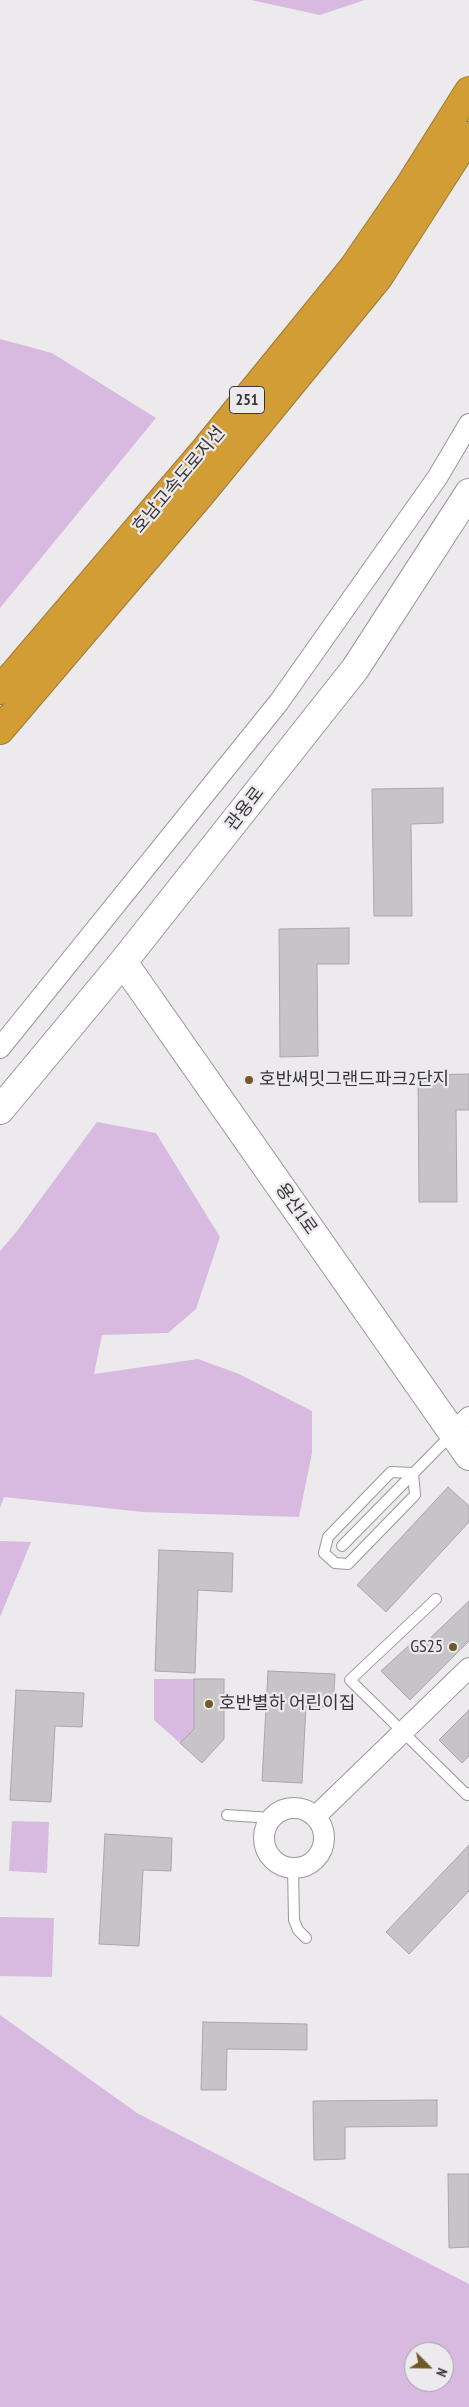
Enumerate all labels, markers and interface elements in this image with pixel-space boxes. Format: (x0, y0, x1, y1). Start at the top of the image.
road number: 251 (230, 386, 264, 414)
street label: 호남고속도로지선 (128, 422, 230, 538)
street label: 관용로 (221, 783, 269, 835)
place label: 호반써밋그랜드파크2단지 (259, 1069, 449, 1091)
marker: 호반써밋그랜드파크2단지 (243, 1074, 255, 1086)
street label: 용산1로 (271, 1179, 321, 1239)
place label: GS25 (410, 1636, 443, 1658)
marker: GS25 (447, 1641, 459, 1653)
place label: 호반별하 어린이집 (219, 1693, 355, 1715)
marker: 호반별하 어린이집 (203, 1698, 215, 1710)
north arrow (404, 2342, 454, 2392)
text: N (432, 2365, 452, 2379)

